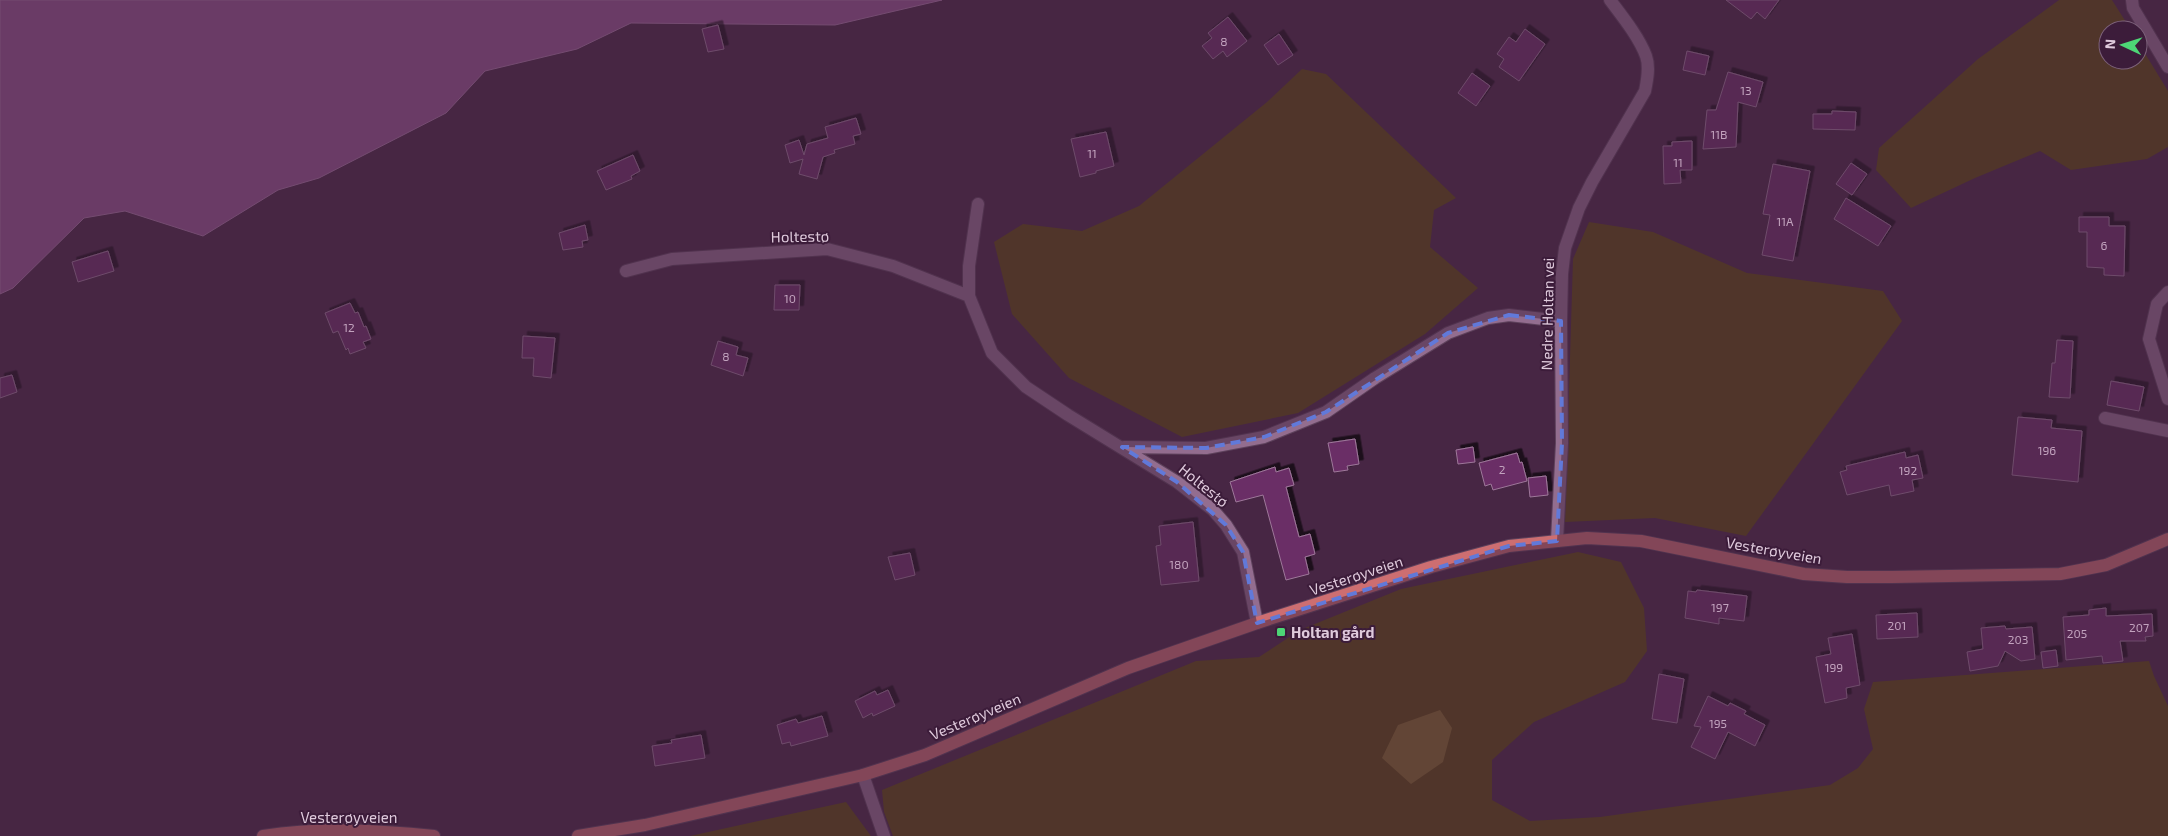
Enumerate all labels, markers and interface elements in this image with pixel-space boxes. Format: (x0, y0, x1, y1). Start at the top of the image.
north arrow (2098, 20, 2148, 70)
house number: 8 (1220, 34, 1228, 48)
text: N (2101, 38, 2118, 50)
house number: 13 (1740, 83, 1752, 97)
house number: 11B (1711, 127, 1728, 141)
house number: 11 (1087, 146, 1097, 160)
house number: 11 (1673, 155, 1683, 169)
house number: 11A (1776, 214, 1794, 228)
street label: Holtestø (771, 226, 829, 246)
house number: 6 (2101, 238, 2108, 252)
street label: Nedre Holtan vei (1537, 258, 1557, 370)
house number: 10 (784, 291, 796, 305)
house number: 12 (343, 320, 355, 334)
house number: 8 (722, 349, 730, 363)
house number: 196 (2038, 443, 2056, 457)
street label: Holtestø (1176, 460, 1232, 510)
house number: 2 (1499, 462, 1506, 476)
house number: 192 (1899, 463, 1917, 477)
street label: Vesterøyveien (1725, 533, 1823, 567)
street label: Vesterøyveien (1307, 551, 1405, 599)
house number: 180 (1169, 557, 1189, 571)
house number: 197 (1711, 600, 1729, 614)
house number: 201 (1888, 618, 1906, 632)
house number: 207 (2129, 620, 2149, 634)
place label: Holtan gård (1291, 623, 1374, 641)
marker: Holtan gård (1275, 626, 1287, 638)
house number: 205 (2067, 626, 2087, 640)
house number: 203 (2008, 632, 2028, 646)
house number: 199 (1825, 660, 1843, 674)
street label: Vesterøyveien (927, 689, 1023, 743)
house number: 195 (1709, 716, 1727, 730)
street label: Vesterøyveien (301, 808, 397, 826)

